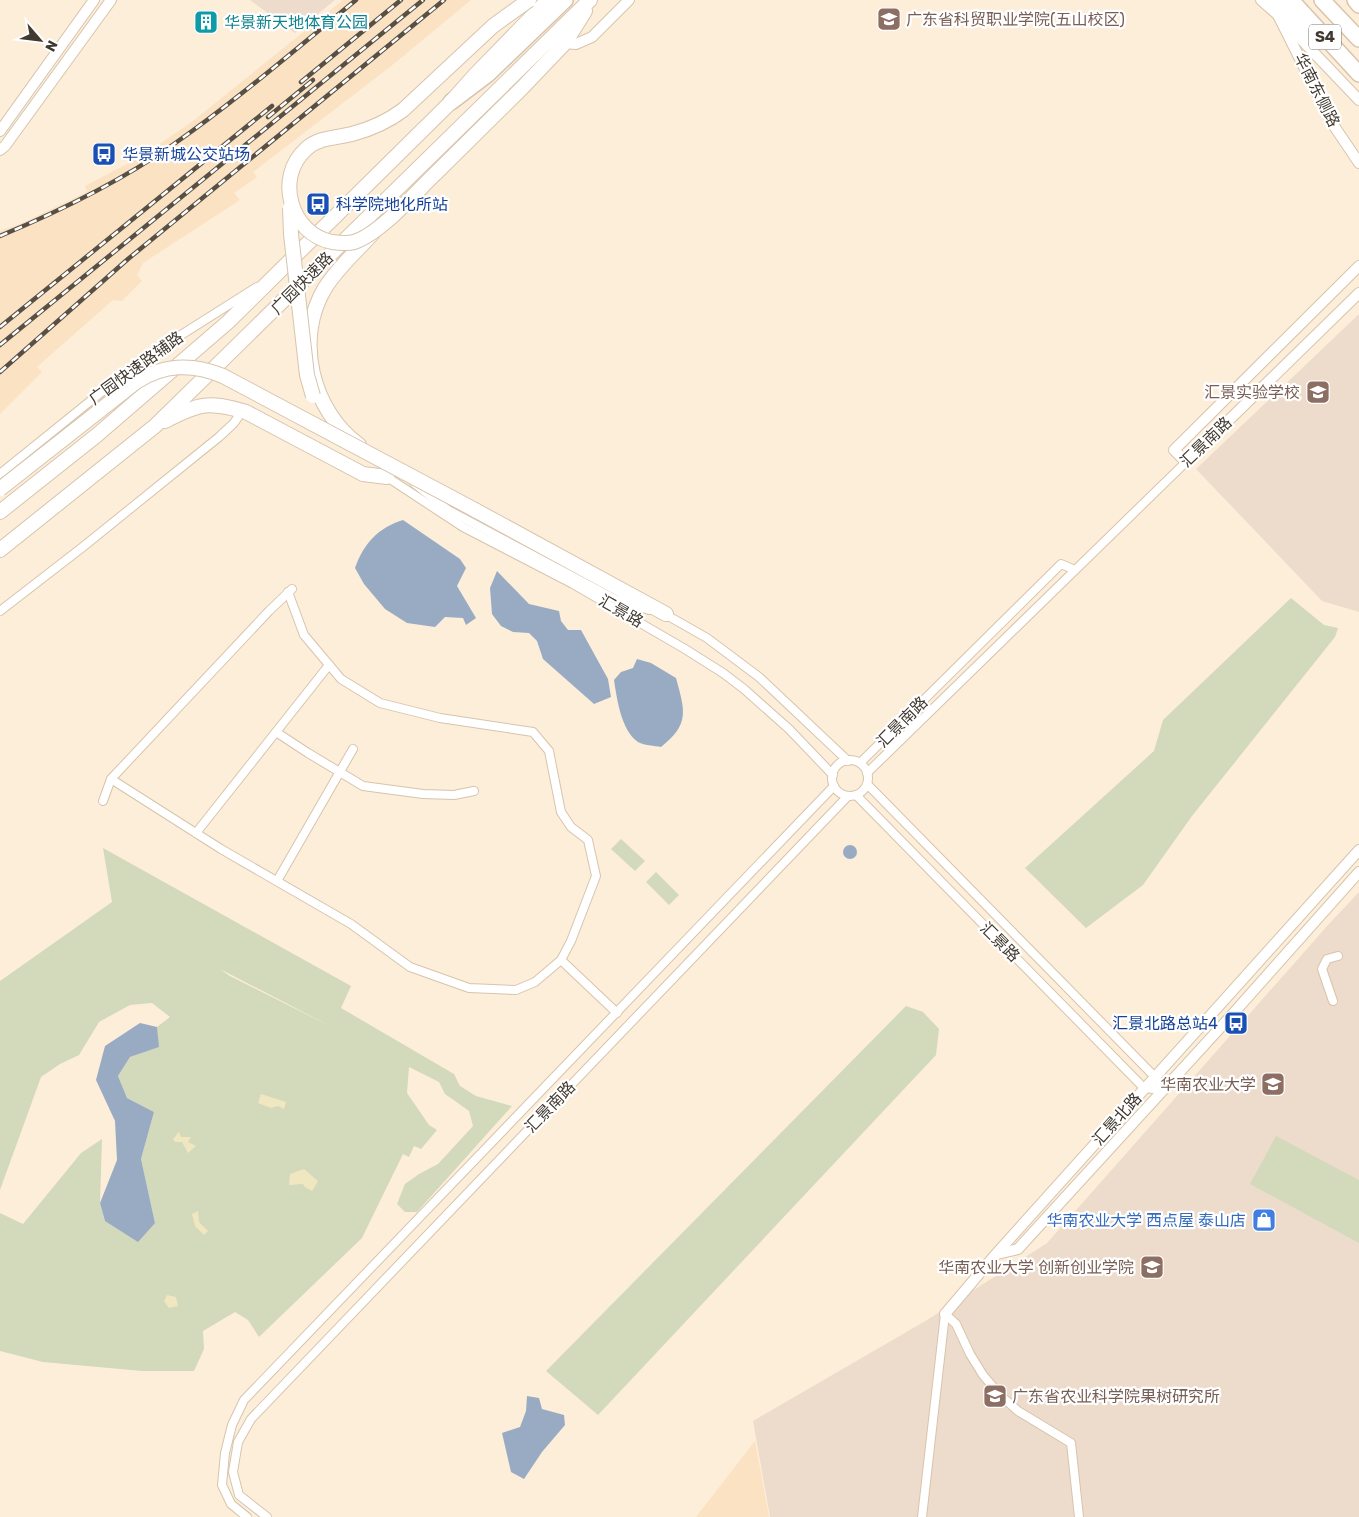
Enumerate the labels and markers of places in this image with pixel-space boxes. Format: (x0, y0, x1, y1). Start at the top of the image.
school or university icon: 广东省科贸职业学院(五山校区) (876, 6, 902, 32)
building icon: 华景新天地体育公园 (193, 9, 219, 35)
place label: 广东省科贸职业学院(五山校区) (906, 10, 1125, 29)
place label: 华景新天地体育公园 (224, 13, 368, 32)
bus stop icon: 华景新城公交站场 (91, 141, 117, 167)
place label: 华景新城公交站场 (122, 145, 250, 164)
bus stop icon: 科学院地化所站 (305, 191, 331, 217)
place label: 科学院地化所站 (336, 195, 448, 214)
school or university icon: 汇景实验学校 (1305, 379, 1331, 405)
place label: 汇景实验学校 (1204, 383, 1300, 402)
bus stop icon: 汇景北路总站4 (1223, 1010, 1249, 1036)
place label: 汇景北路总站4 (1112, 1014, 1218, 1033)
school or university icon: 华南农业大学 (1260, 1071, 1286, 1097)
place label: 华南农业大学 (1160, 1075, 1256, 1094)
shop icon: 华南农业大学 西点屋 泰山店 (1251, 1207, 1277, 1233)
place label: 华南农业大学 西点屋 泰山店 (1046, 1211, 1246, 1230)
school or university icon: 华南农业大学 创新创业学院 (1139, 1254, 1165, 1280)
place label: 华南农业大学 创新创业学院 (938, 1258, 1134, 1277)
school or university icon: 广东省农业科学院果树研究所 (982, 1383, 1008, 1409)
place label: 广东省农业科学院果树研究所 (1012, 1387, 1220, 1406)

